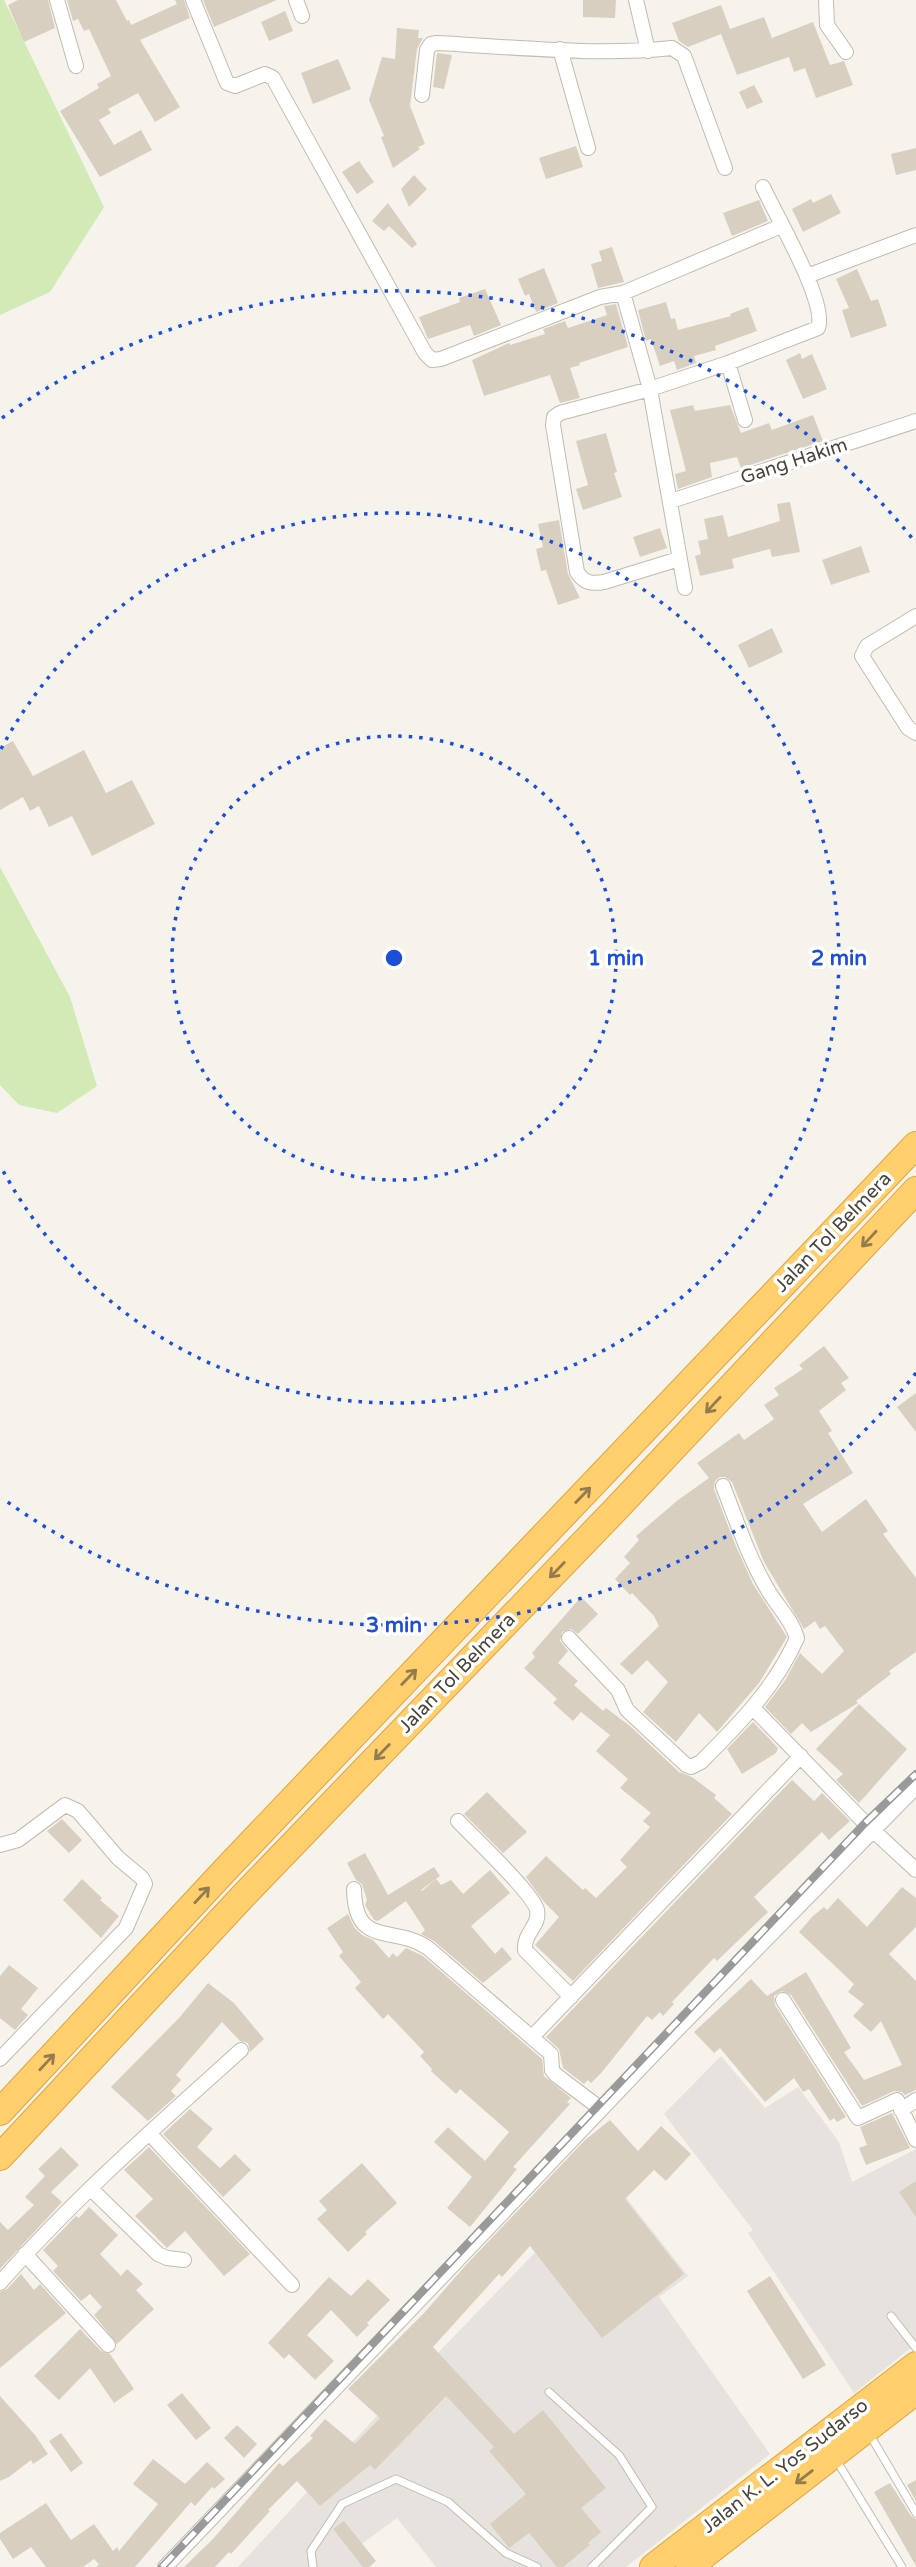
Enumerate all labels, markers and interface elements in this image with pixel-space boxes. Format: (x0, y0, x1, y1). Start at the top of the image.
street label: Gang Hakim (738, 433, 850, 489)
centre of rings (382, 946, 406, 970)
text: 1 min (588, 946, 644, 971)
text: 2 min (811, 946, 867, 971)
street label: Jalan Tol Belmera (770, 1168, 896, 1296)
one-way arrow (860, 1230, 877, 1247)
one-way arrow (705, 1396, 722, 1413)
one-way arrow (575, 1486, 591, 1504)
one-way arrow (548, 1561, 565, 1578)
street label: Jalan Tol Belmera (394, 1609, 520, 1737)
text: 3 min (366, 1613, 422, 1638)
one-way arrow (401, 1669, 418, 1686)
one-way arrow (373, 1743, 390, 1760)
one-way arrow (193, 1887, 210, 1904)
one-way arrow (38, 2054, 55, 2071)
street label: Jalan K. L. Yos Sudarso (697, 2394, 873, 2538)
one-way arrow (795, 2470, 814, 2485)

